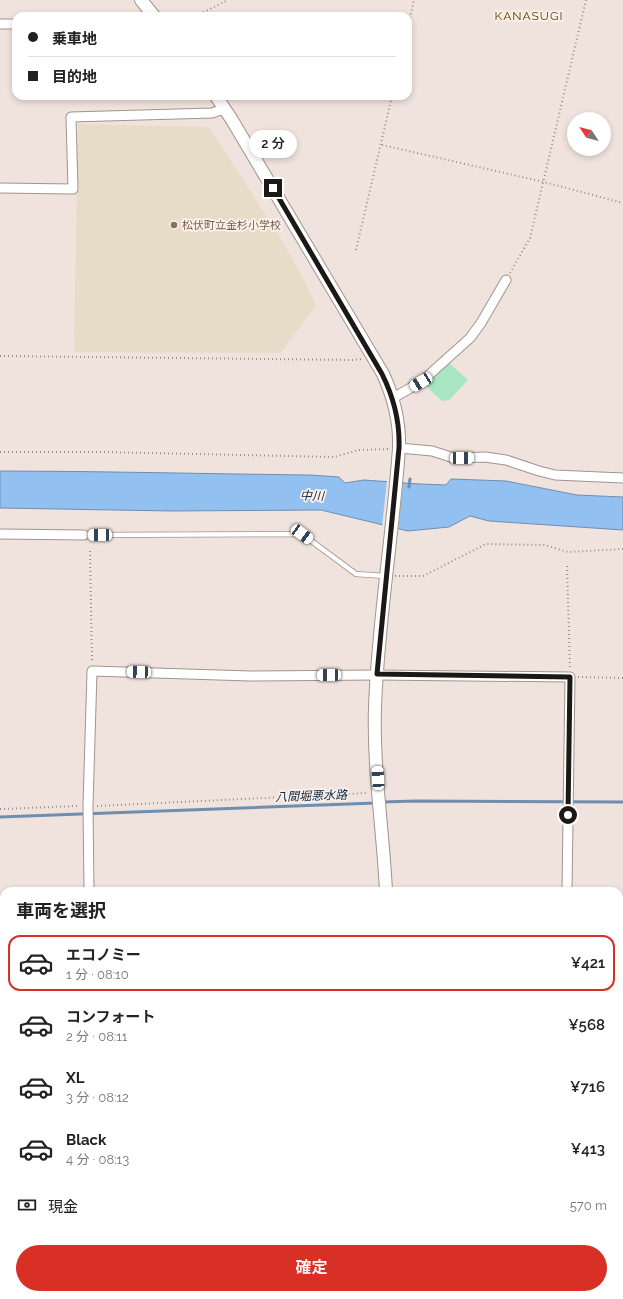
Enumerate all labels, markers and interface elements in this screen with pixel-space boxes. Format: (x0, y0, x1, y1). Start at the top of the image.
district label: KANASUGI (495, 9, 564, 23)
text: 乗車地 (52, 30, 97, 48)
text: 目的地 (52, 68, 97, 86)
north arrow (567, 112, 611, 156)
map controls (567, 112, 611, 156)
callout: 2 分 (249, 130, 297, 158)
text: 2 分 (261, 136, 285, 151)
route end (264, 179, 282, 197)
place label: 松伏町立金杉小学校 (182, 219, 281, 232)
marker: 松伏町立金杉小学校 (169, 220, 179, 230)
car (408, 371, 434, 393)
car (450, 452, 474, 464)
water label: 中川 (300, 489, 326, 503)
car (289, 522, 315, 546)
car (88, 529, 112, 541)
car (127, 666, 151, 678)
car (317, 669, 341, 681)
car (371, 766, 385, 790)
water label: 八間堀悪水路 (275, 788, 348, 804)
route start (559, 806, 577, 824)
text: 車両を選択 (16, 900, 106, 921)
icon: car (18, 945, 54, 981)
text: エコノミー (66, 946, 141, 964)
text: ¥421 (571, 954, 605, 972)
text: 1 分 · 08:10 (66, 967, 129, 982)
icon: car (18, 1007, 54, 1043)
text: コンフォート (66, 1008, 156, 1026)
text: ¥568 (568, 1016, 605, 1034)
text: 2 分 · 08:11 (66, 1029, 127, 1044)
icon: car (18, 1069, 54, 1105)
text: XL (66, 1069, 84, 1087)
text: ¥716 (570, 1078, 605, 1096)
text: 3 分 · 08:12 (66, 1090, 129, 1105)
icon: car (18, 1131, 54, 1167)
text: Black (66, 1131, 106, 1149)
text: ¥413 (571, 1140, 605, 1158)
text: 4 分 · 08:13 (66, 1152, 129, 1167)
icon: cash (16, 1194, 38, 1216)
text: 現金 (48, 1198, 78, 1216)
text: 570 m (570, 1198, 607, 1213)
button: 確定 (16, 1245, 607, 1291)

